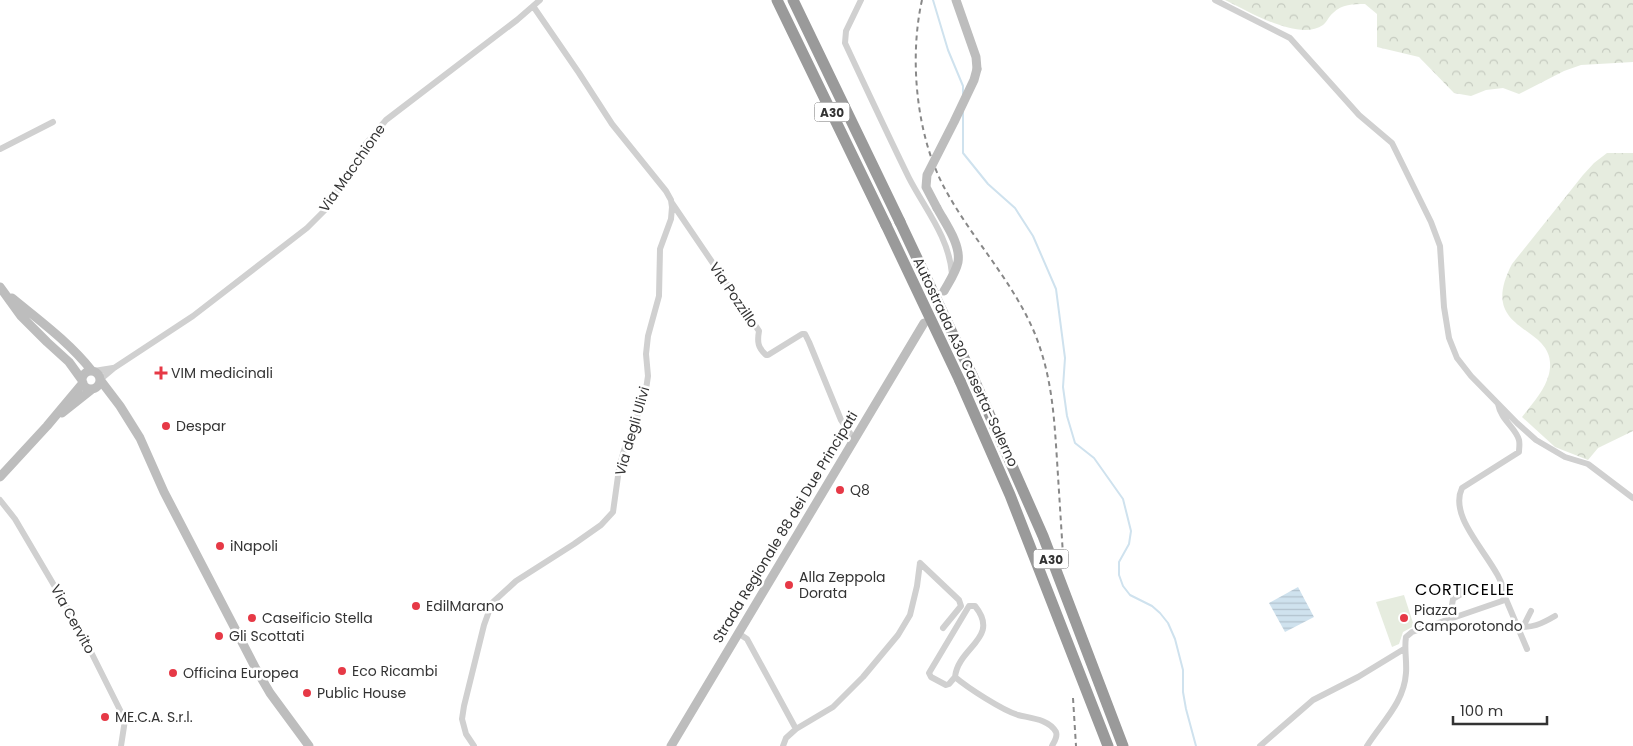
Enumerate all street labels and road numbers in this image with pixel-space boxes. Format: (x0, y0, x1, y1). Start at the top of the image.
road number: A30 (814, 102, 850, 121)
street label: Via Macchione (314, 120, 390, 216)
street label: Autostrada A30 Caserta-Salerno (909, 254, 1023, 470)
street label: Via Pozzillo (705, 258, 763, 332)
street label: Via degli Ulivi (610, 384, 654, 478)
street label: Strada Regionale 88 dei Due Principati (708, 407, 862, 647)
road number: A30 (1034, 550, 1068, 568)
street label: Via Cervito (46, 581, 100, 657)

